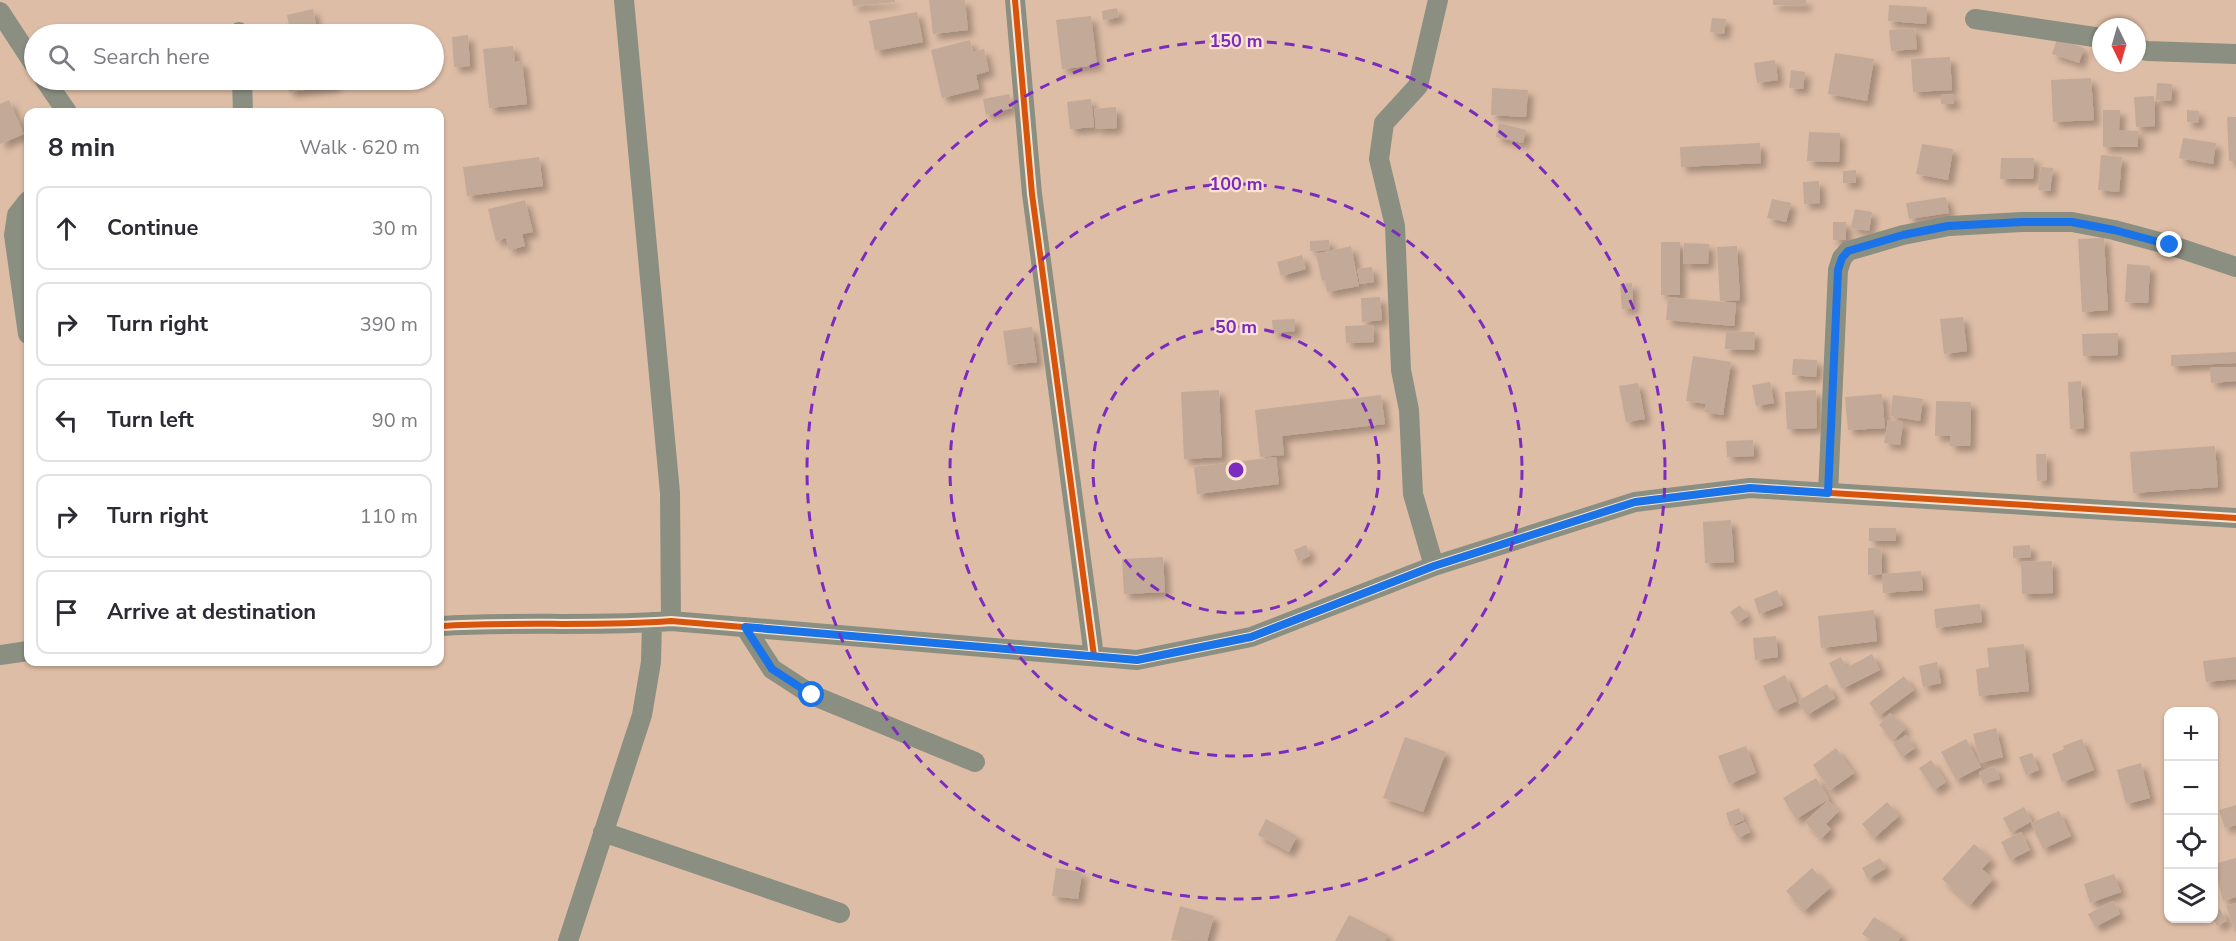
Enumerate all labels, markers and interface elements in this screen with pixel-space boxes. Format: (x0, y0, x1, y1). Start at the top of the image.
north arrow (2092, 18, 2146, 72)
search box (24, 24, 444, 90)
text: 150 m (1209, 29, 1263, 53)
icon: search (45, 41, 78, 74)
text: Search here (93, 42, 210, 72)
text: 8 min (48, 130, 115, 165)
text: Walk · 620 m (300, 134, 420, 161)
text: 100 m (1209, 172, 1263, 196)
icon: ahead (50, 212, 83, 245)
text: Continue (107, 213, 198, 243)
text: 30 m (372, 215, 418, 242)
route end (2156, 231, 2182, 257)
icon: right (50, 308, 83, 341)
text: Turn right (107, 309, 208, 339)
text: 390 m (360, 311, 418, 338)
text: 50 m (1215, 315, 1257, 339)
icon: left (50, 404, 83, 437)
text: Turn left (107, 405, 194, 435)
text: 90 m (372, 407, 418, 434)
centre of rings (1226, 460, 1246, 480)
icon: right (50, 500, 83, 533)
text: Turn right (107, 501, 208, 531)
text: 110 m (360, 503, 418, 530)
icon: arrive (50, 596, 83, 629)
text: Arrive at destination (107, 597, 316, 627)
route start (798, 681, 824, 707)
map controls (2164, 707, 2218, 923)
button: + (2164, 707, 2218, 761)
button: − (2164, 761, 2218, 815)
button: locate (2164, 815, 2218, 869)
button: layers (2164, 869, 2218, 923)

